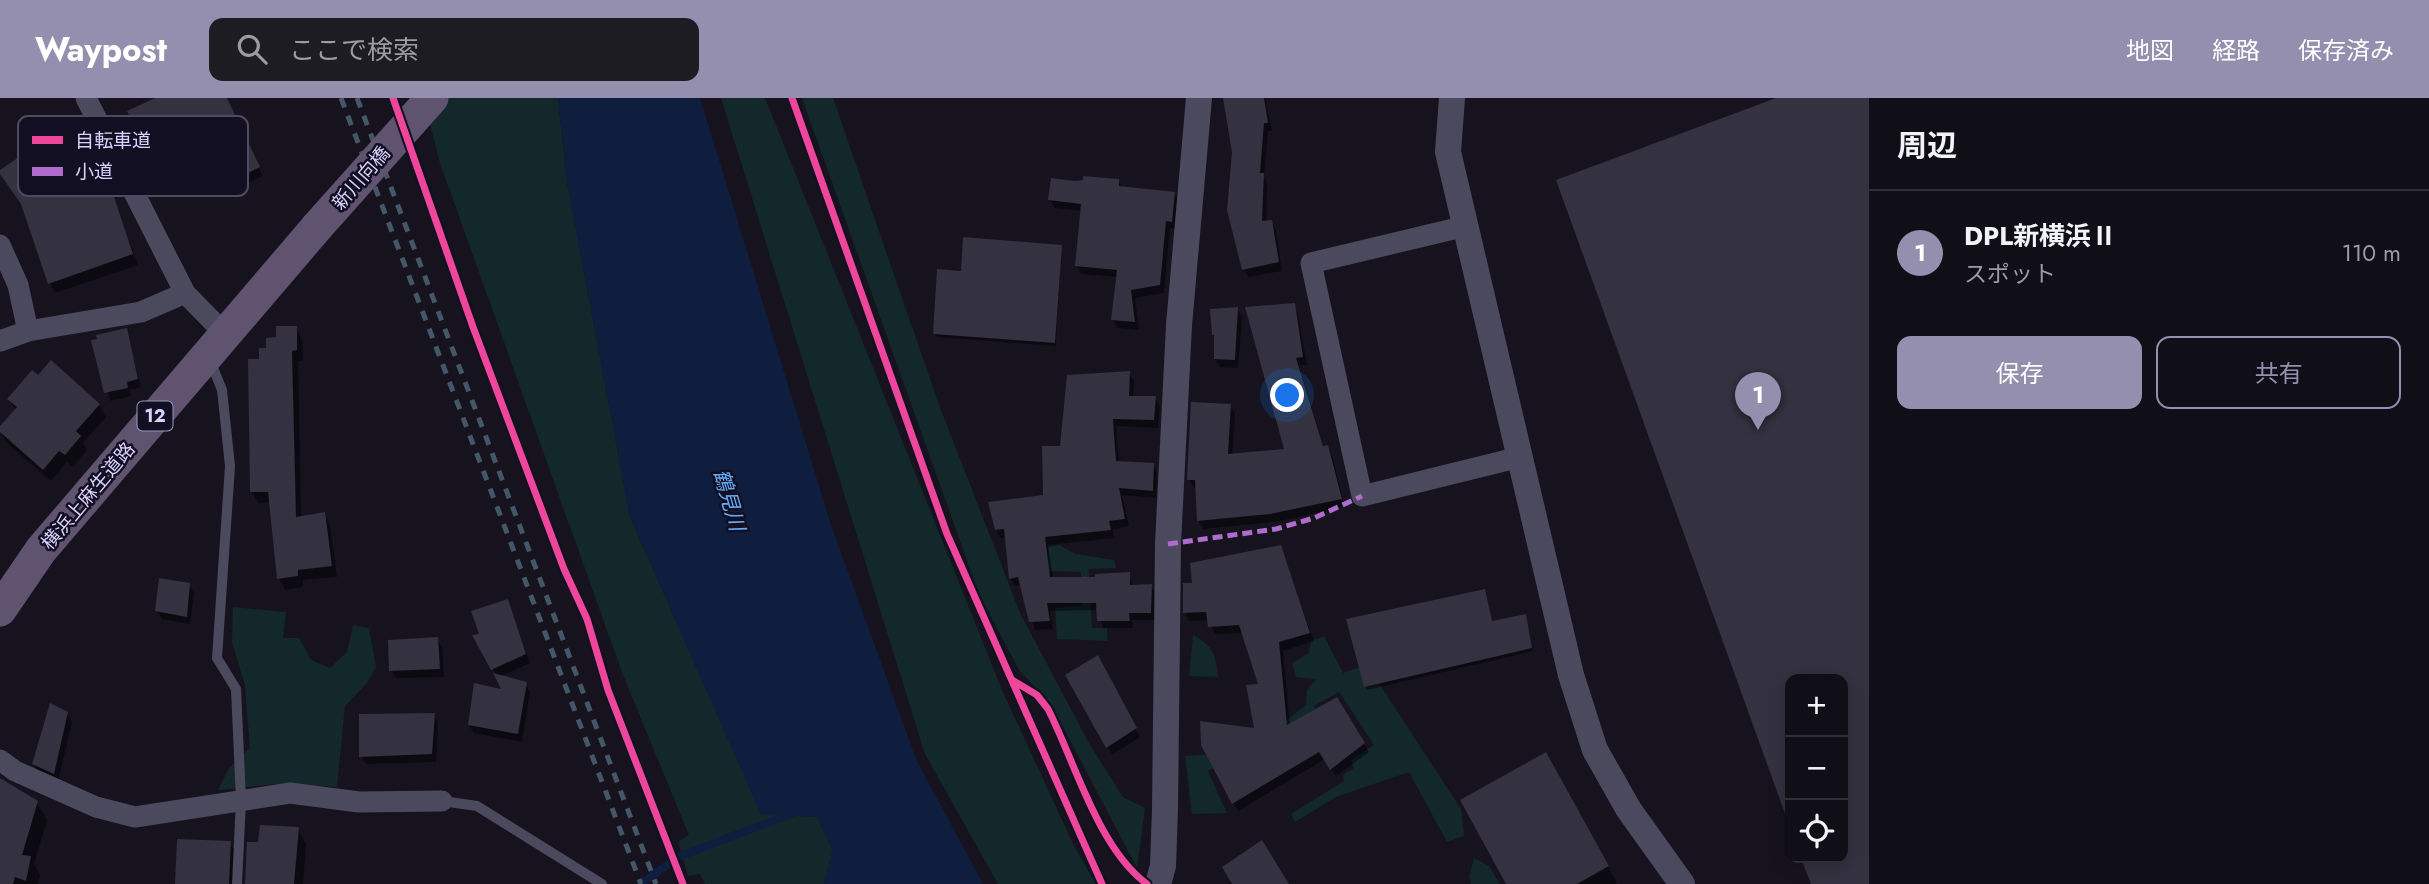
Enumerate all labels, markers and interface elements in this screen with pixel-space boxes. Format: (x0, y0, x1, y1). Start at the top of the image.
search box (209, 18, 699, 81)
text: Waypost (35, 26, 167, 73)
icon: search (233, 30, 271, 68)
text: ここで検索 (289, 31, 419, 69)
text: 地図 (2126, 33, 2174, 68)
text: 経路 (2212, 33, 2260, 68)
text: 保存済み (2298, 33, 2394, 68)
legend (18, 116, 248, 196)
text: 周辺 (1897, 124, 1957, 167)
text: 自転車道 (75, 127, 151, 154)
street label: 新川向橋 (326, 140, 396, 216)
text: 小道 (75, 158, 113, 185)
text: DPL新横浜Ⅱ (1964, 217, 2117, 255)
text: 1 (1914, 236, 1926, 270)
text: 110 m (2342, 236, 2401, 270)
text: スポット (1964, 257, 2056, 291)
button: 保存 (1897, 336, 2142, 409)
button: 共有 (2156, 336, 2401, 409)
pin: 1 (1735, 372, 1781, 430)
your location (1270, 378, 1304, 412)
road number: 12 (138, 402, 172, 430)
street label: 横浜上麻生道路 (35, 436, 141, 556)
water label: 鶴見川 (706, 466, 753, 536)
map controls (1785, 674, 1848, 863)
button: + (1785, 674, 1848, 737)
button: − (1785, 737, 1848, 800)
button: locate (1785, 800, 1848, 863)

